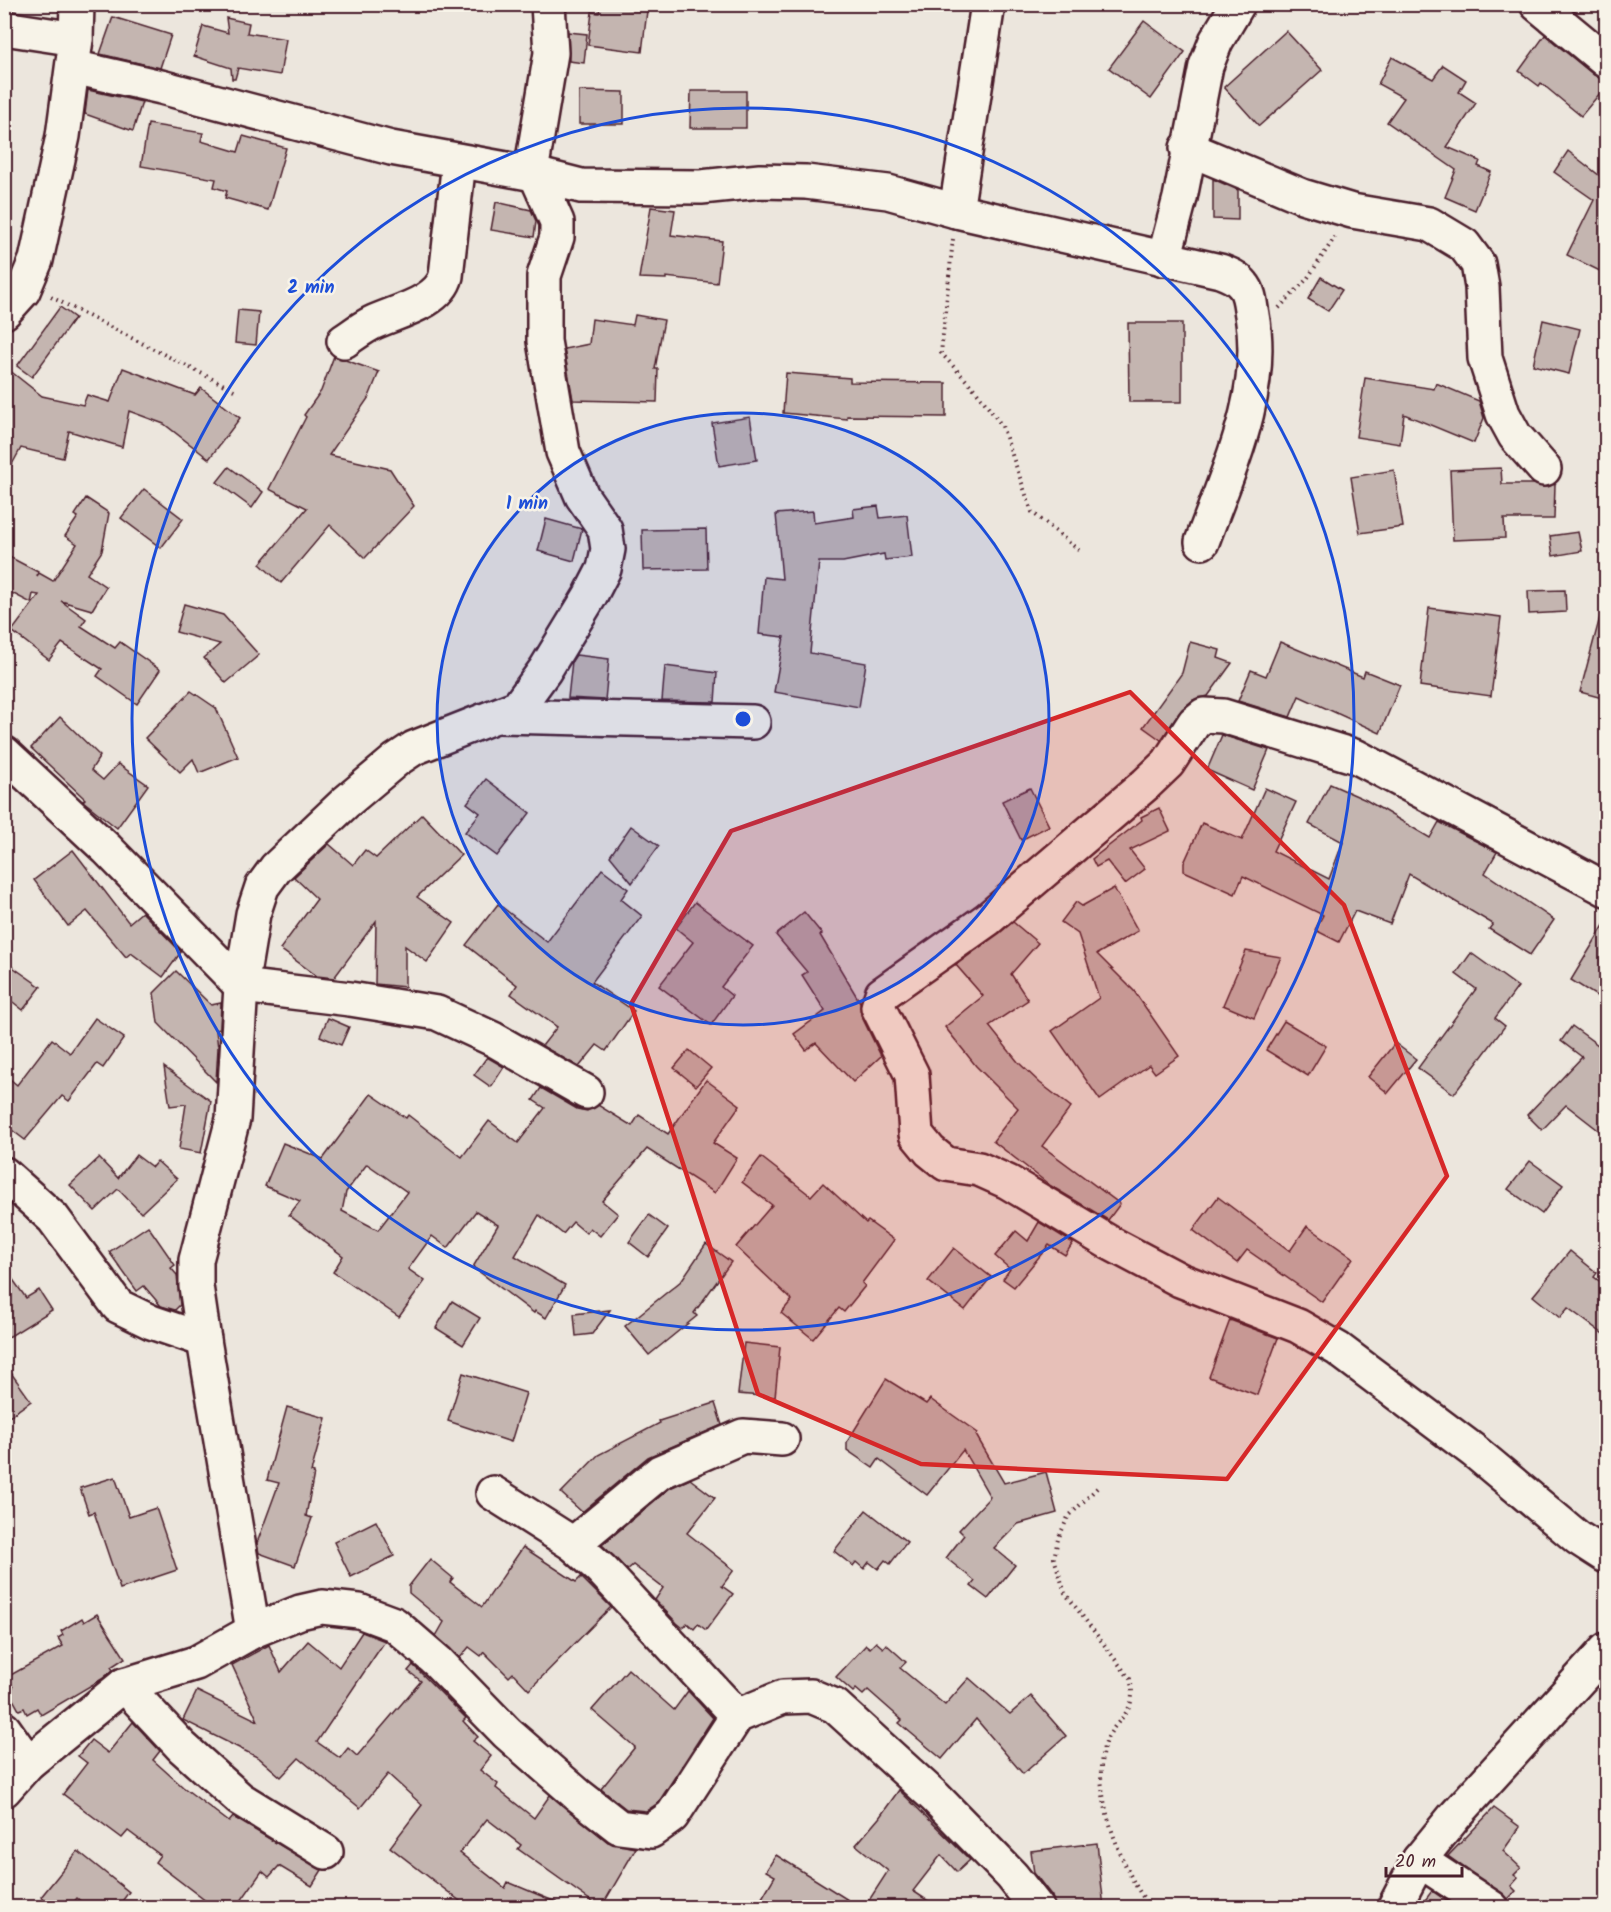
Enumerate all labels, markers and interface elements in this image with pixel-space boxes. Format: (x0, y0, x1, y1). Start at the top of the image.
text: 2 min (288, 274, 334, 303)
text: 1 min (506, 490, 548, 519)
centre of rings (733, 709, 753, 729)
scale bar (1386, 1840, 1462, 1878)
text: 20 m (1395, 1848, 1436, 1877)

